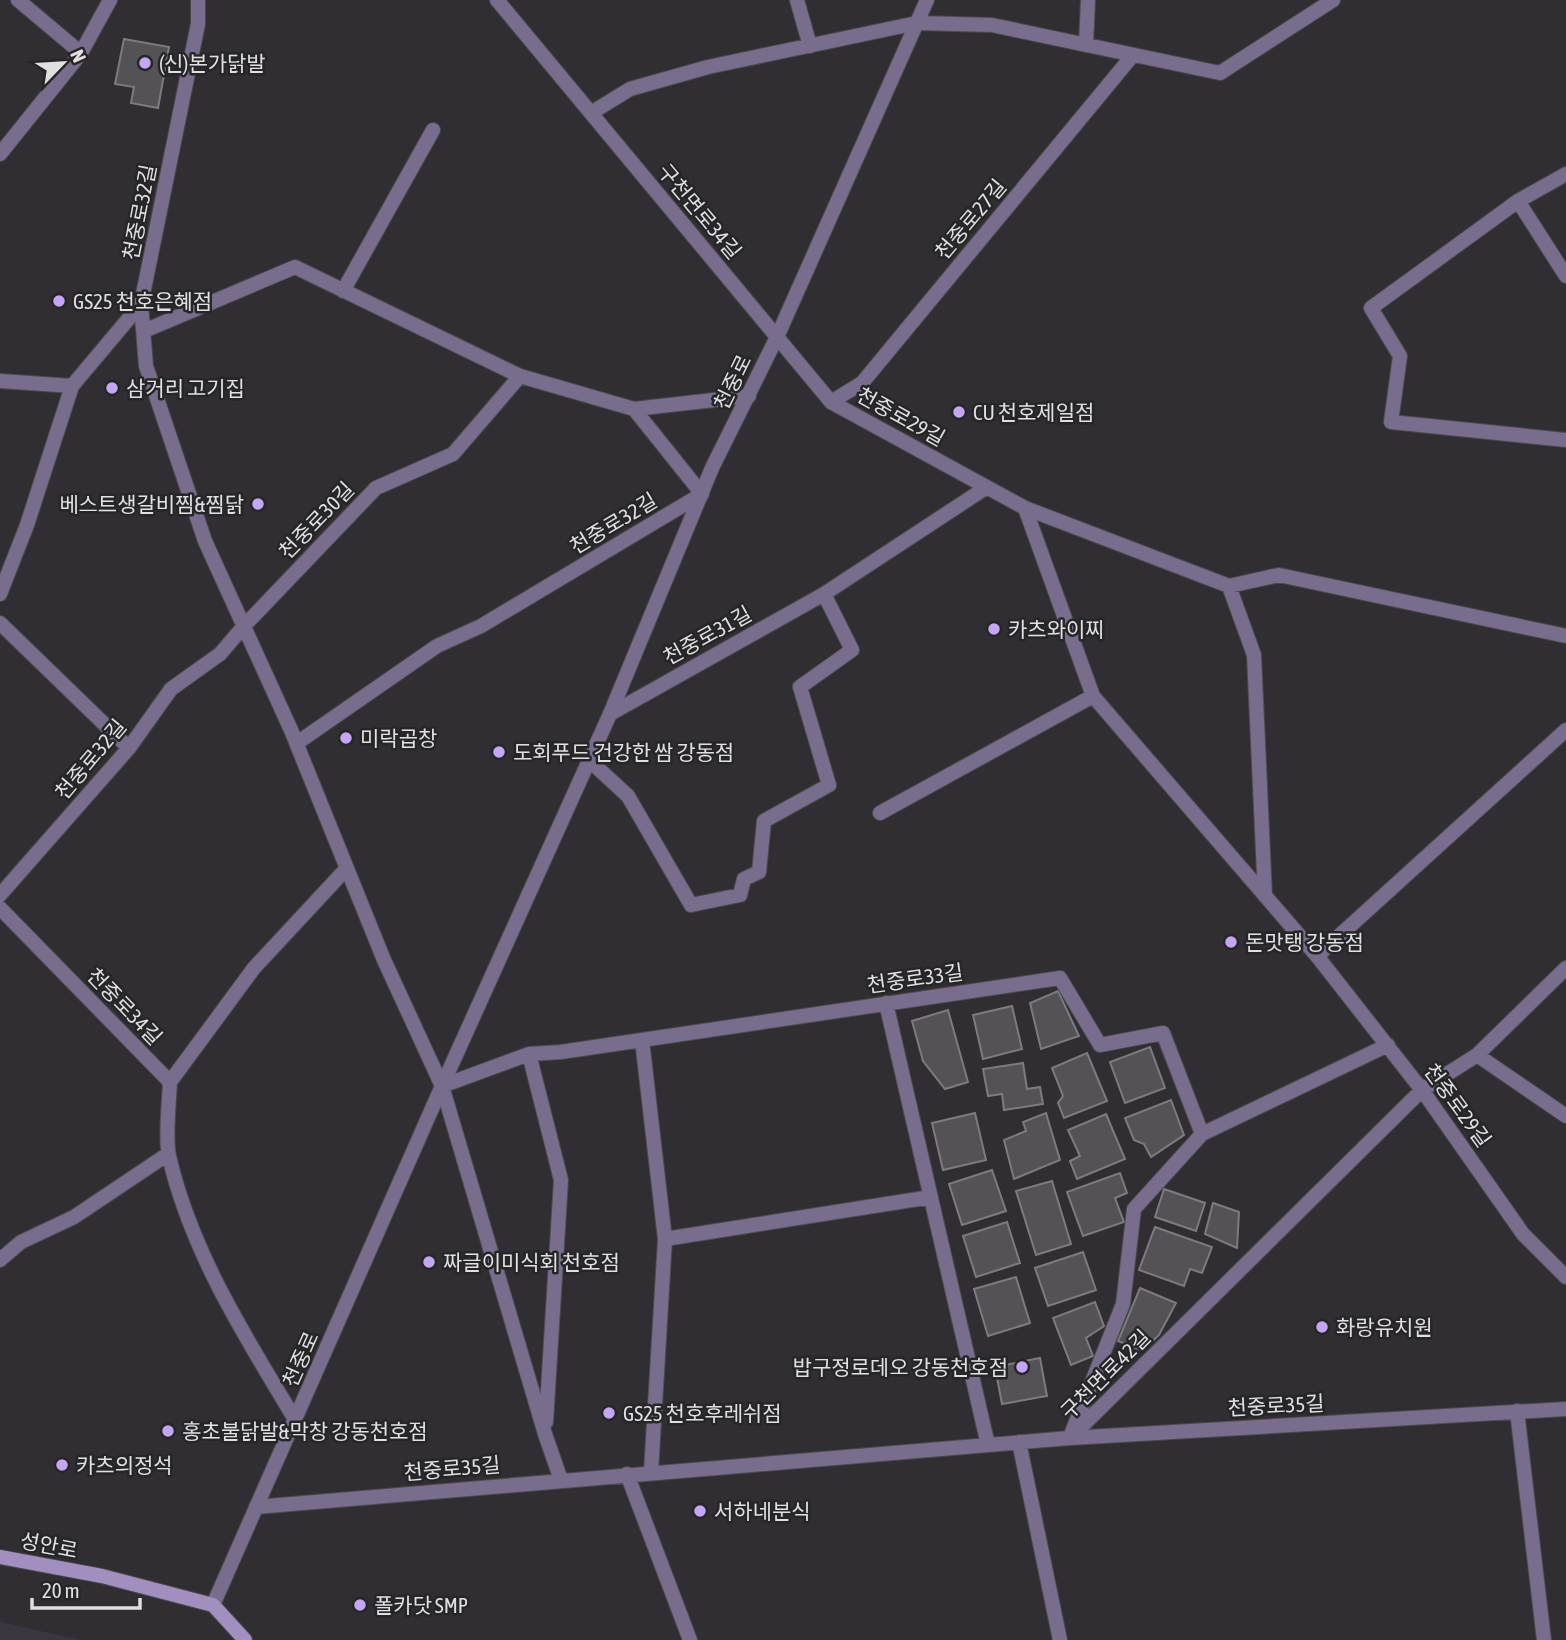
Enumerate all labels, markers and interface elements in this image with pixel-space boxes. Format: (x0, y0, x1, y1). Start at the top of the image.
north arrow (28, 28, 98, 98)
text: N (66, 46, 91, 66)
place label: (신)본가닭발 (159, 51, 266, 75)
marker: (신)본가닭발 (137, 55, 153, 71)
street label: 구천면로34길 (653, 159, 747, 263)
street label: 천중로32길 (118, 162, 160, 262)
street label: 천중로27길 (930, 174, 1010, 264)
place label: GS25 천호은혜점 (73, 289, 212, 313)
marker: GS25 천호은혜점 (51, 293, 67, 309)
street label: 천중로 (709, 351, 755, 413)
place label: 삼거리 고기집 (126, 376, 245, 400)
marker: 삼거리 고기집 (104, 380, 120, 396)
street label: 천중로29길 (853, 382, 949, 450)
place label: CU 천호제일점 (973, 400, 1094, 424)
marker: CU 천호제일점 (951, 404, 967, 420)
street label: 천중로30길 (274, 477, 358, 563)
street label: 천중로32길 (565, 488, 661, 558)
place label: 베스트생갈비찜&찜닭 (59, 492, 244, 516)
marker: 베스트생갈비찜&찜닭 (250, 496, 266, 512)
street label: 천중로31길 (659, 601, 755, 669)
place label: 카츠와이찌 (1008, 617, 1105, 641)
marker: 카츠와이찌 (986, 621, 1002, 637)
street label: 천중로32길 (50, 714, 130, 804)
place label: 미락곱창 (360, 726, 437, 750)
marker: 미락곱창 (338, 730, 354, 746)
place label: 도회푸드 건강한 쌈 강동점 (513, 740, 734, 764)
marker: 도회푸드 건강한 쌈 강동점 (491, 744, 507, 760)
place label: 돈맛탱 강동점 (1245, 930, 1364, 954)
marker: 돈맛탱 강동점 (1223, 934, 1239, 950)
street label: 천중로33길 (865, 959, 965, 997)
street label: 천중로34길 (83, 963, 167, 1049)
street label: 천중로29길 (1420, 1059, 1496, 1151)
place label: 짜글이미식회 천호점 (443, 1250, 620, 1274)
marker: 짜글이미식회 천호점 (421, 1254, 437, 1270)
place label: 화랑유치원 (1336, 1315, 1433, 1339)
marker: 화랑유치원 (1314, 1319, 1330, 1335)
street label: 구천면로42길 (1055, 1324, 1155, 1424)
street label: 천중로 (277, 1328, 323, 1390)
place label: 밥구정로데오 강동천호점 (793, 1355, 1008, 1379)
marker: 밥구정로데오 강동천호점 (1014, 1359, 1030, 1375)
street label: 천중로35길 (1227, 1390, 1325, 1420)
place label: GS25 천호후레쉬점 (623, 1401, 782, 1425)
marker: GS25 천호후레쉬점 (601, 1405, 617, 1421)
place label: 홍초불닭발&막창 강동천호점 (182, 1419, 428, 1443)
marker: 홍초불닭발&막창 강동천호점 (160, 1423, 176, 1439)
street label: 천중로35길 (403, 1452, 501, 1484)
place label: 카츠의정석 (76, 1453, 173, 1477)
marker: 카츠의정석 (54, 1457, 70, 1473)
place label: 서하네분식 (714, 1499, 811, 1523)
marker: 서하네분식 (692, 1503, 708, 1519)
street label: 성안로 (18, 1528, 80, 1562)
scale bar (32, 1566, 140, 1610)
text: 20 m (42, 1578, 80, 1602)
place label: 폴카닷 SMP (374, 1593, 468, 1617)
marker: 폴카닷 SMP (352, 1597, 368, 1613)

